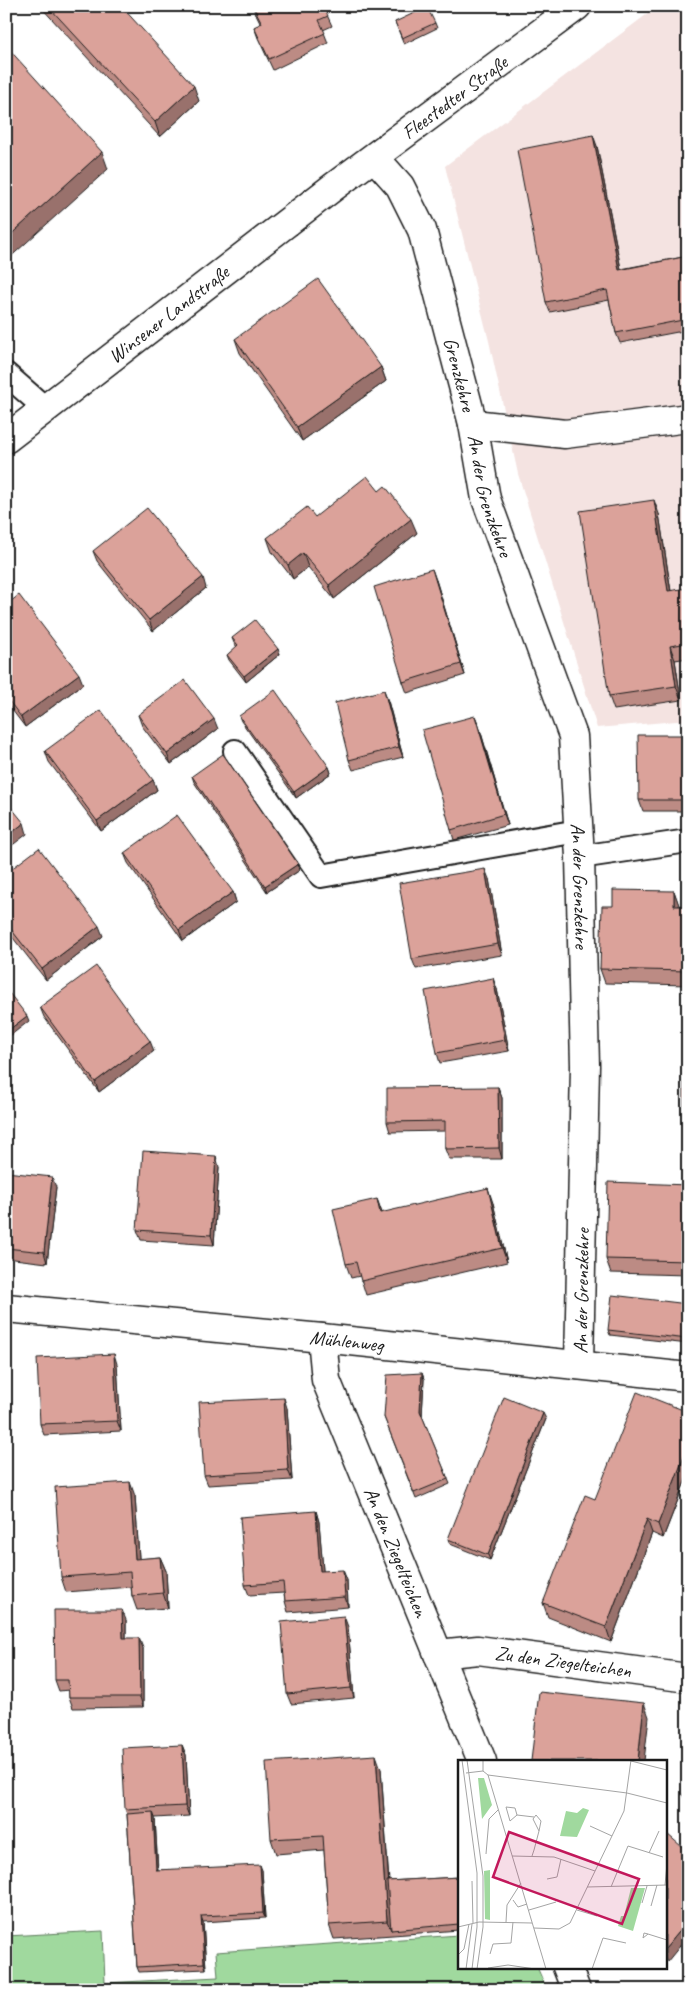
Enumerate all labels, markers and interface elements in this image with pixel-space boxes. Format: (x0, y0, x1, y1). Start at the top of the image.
street label: Fleestedter Straße (397, 49, 514, 145)
street label: Winsener Landstraße (103, 259, 235, 369)
street label: Grenzkehre (438, 335, 482, 416)
street label: An der Grenzkehre (462, 433, 519, 561)
street label: An der Grenzkehre (565, 823, 594, 950)
street label: An der Grenzkehre (568, 1227, 595, 1354)
street label: Mühlenweg (308, 1325, 386, 1358)
street label: An den Ziegelteichen (358, 1483, 434, 1622)
street label: Zu den Ziegelteichen (493, 1640, 634, 1683)
inset map (458, 1760, 666, 1968)

